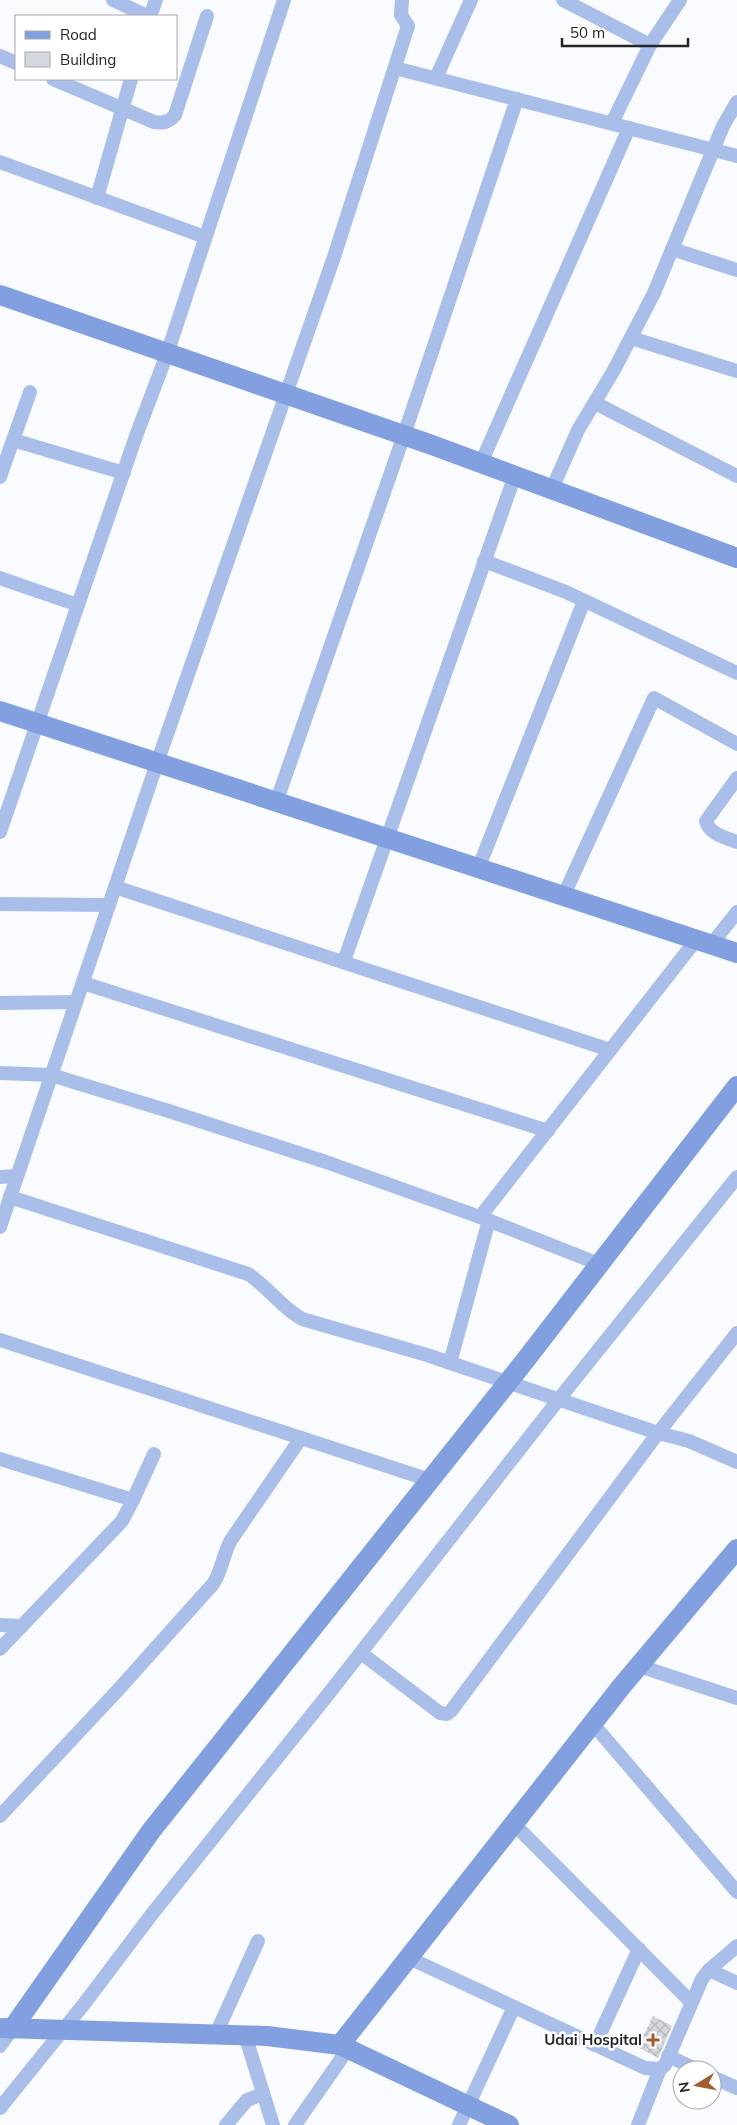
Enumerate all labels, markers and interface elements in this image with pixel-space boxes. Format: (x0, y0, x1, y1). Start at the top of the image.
legend (15, 15, 178, 80)
scale bar (562, 15, 688, 47)
text: 50 m (570, 23, 605, 42)
text: Road (60, 25, 97, 44)
text: Building (60, 50, 116, 69)
place label: Udai Hospital (544, 2030, 642, 2049)
marker: Udai Hospital (646, 2033, 660, 2047)
north arrow (672, 2060, 722, 2110)
text: N (674, 2080, 694, 2094)

